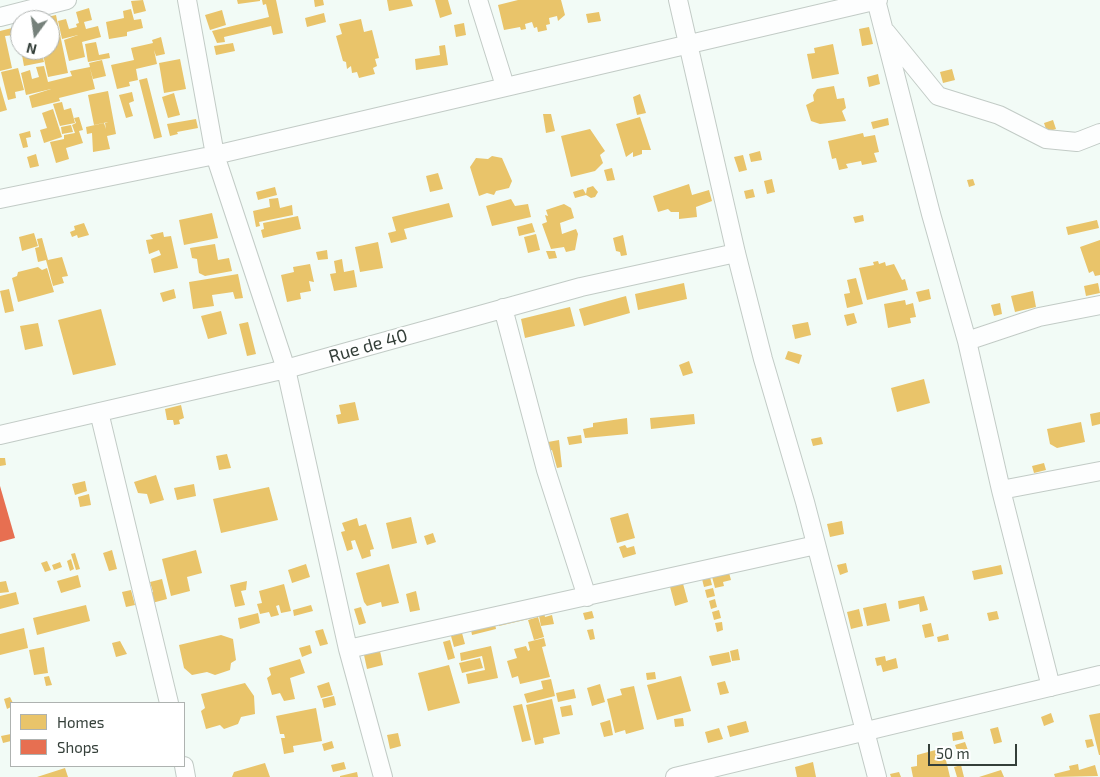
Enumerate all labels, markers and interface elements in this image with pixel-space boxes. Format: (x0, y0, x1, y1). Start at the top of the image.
north arrow (10, 10, 60, 60)
text: N (25, 40, 38, 59)
street label: Rue de 40 (326, 324, 410, 368)
legend (10, 702, 185, 767)
text: Homes (57, 713, 104, 731)
scale bar (930, 734, 1019, 766)
text: Shops (57, 738, 99, 756)
text: 50 m (936, 744, 970, 762)

